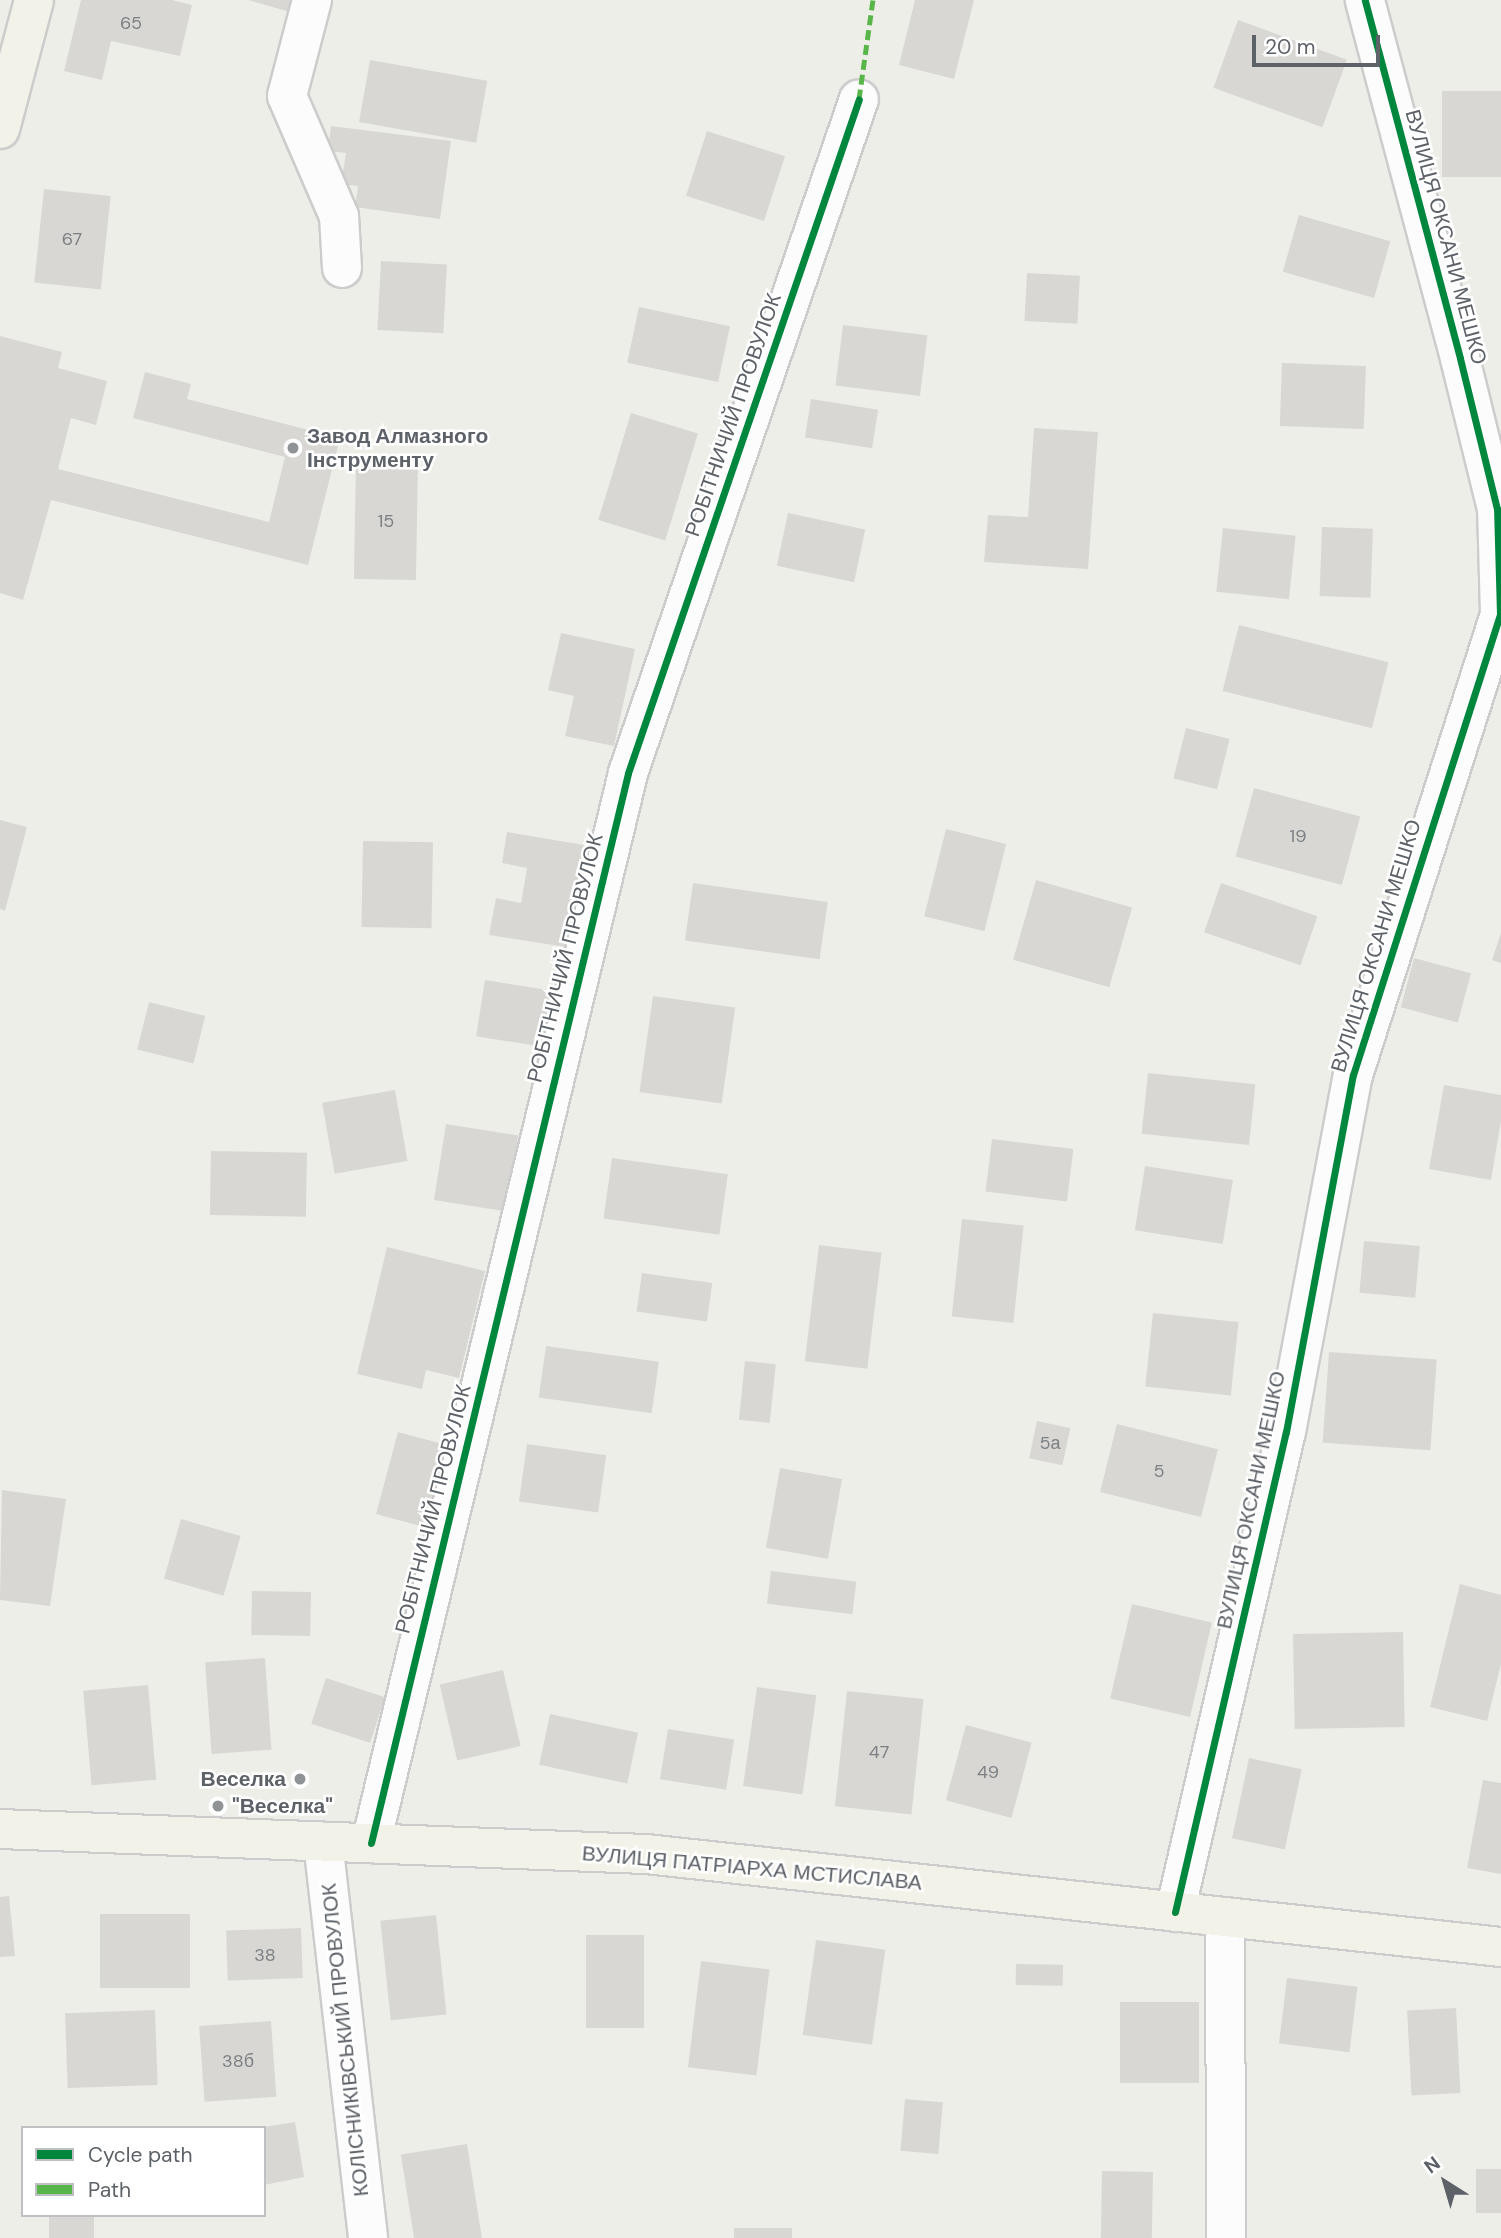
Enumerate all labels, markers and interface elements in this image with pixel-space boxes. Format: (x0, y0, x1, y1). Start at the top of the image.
house number: 65 (120, 12, 142, 34)
scale bar (1256, 21, 1384, 65)
text: 20 m (1265, 33, 1316, 61)
street label: ВУЛИЦЯ ОКСАНИ МЕШКО (1400, 107, 1492, 367)
house number: 67 (62, 228, 82, 250)
street label: РОБІТНИЧИЙ ПРОВУЛОК (679, 290, 787, 540)
place label: Завод Алмазного Інструменту (307, 423, 488, 473)
marker: Завод Алмазного Інструменту (285, 440, 301, 456)
house number: 15 (378, 510, 394, 532)
street label: ВУЛИЦЯ ОКСАНИ МЕШКО (1325, 817, 1427, 1075)
house number: 19 (1290, 825, 1306, 847)
street label: РОБІТНИЧИЙ ПРОВУЛОК (522, 831, 608, 1085)
street label: ВУЛИЦЯ ОКСАНИ МЕШКО (1211, 1369, 1291, 1631)
street label: РОБІТНИЧИЙ ПРОВУЛОК (390, 1382, 476, 1636)
house number: 5а (1040, 1432, 1060, 1454)
house number: 5 (1154, 1460, 1164, 1482)
house number: 47 (869, 1741, 889, 1763)
house number: 49 (977, 1761, 999, 1783)
place label: Веселка (201, 1766, 286, 1792)
marker: Веселка (292, 1771, 308, 1787)
place label: "Веселка" (232, 1793, 333, 1819)
marker: "Веселка" (210, 1798, 226, 1814)
street label: ВУЛИЦЯ ПАТРІАРХА МСТИСЛАВА (581, 1841, 923, 1895)
street label: КОЛІСНИКІВСЬКИЙ ПРОВУЛОК (316, 1882, 374, 2198)
house number: 38 (254, 1944, 276, 1966)
house number: 38б (222, 2050, 254, 2072)
legend (21, 2126, 266, 2217)
text: Cycle path (88, 2141, 193, 2169)
north arrow (1410, 2147, 1480, 2217)
text: N (1419, 2151, 1445, 2179)
text: Path (88, 2176, 131, 2204)

